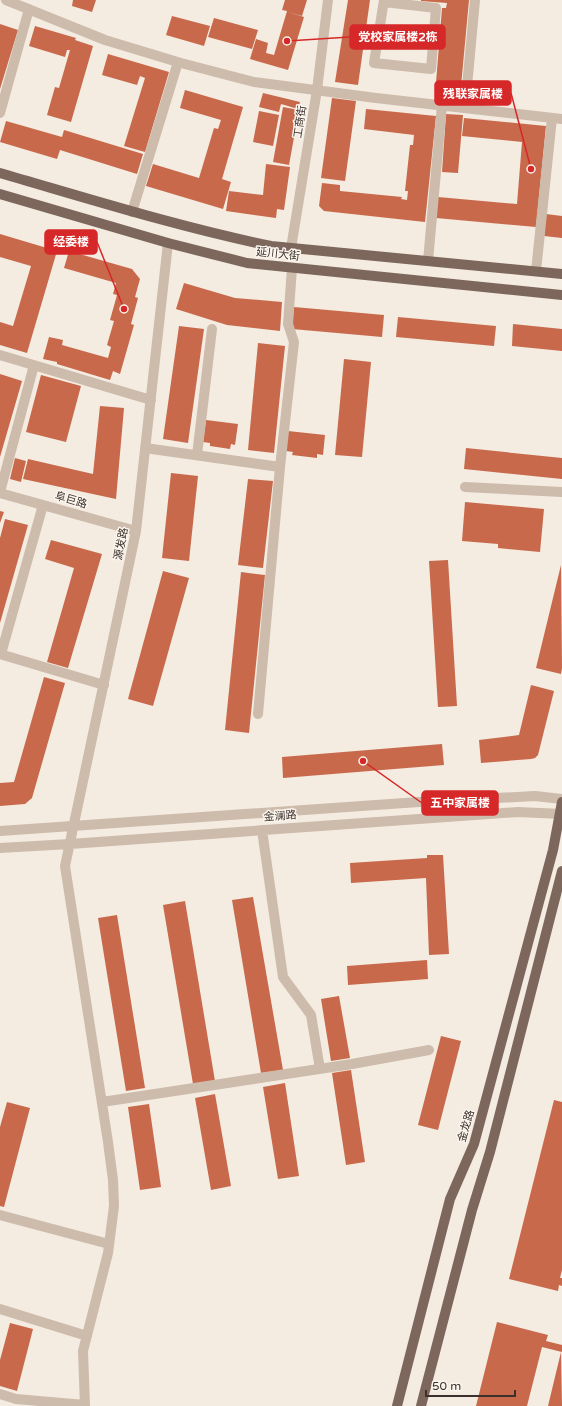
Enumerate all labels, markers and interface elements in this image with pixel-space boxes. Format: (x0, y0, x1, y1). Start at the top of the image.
callout: 党校家属楼2栋 (350, 25, 445, 49)
text: 党校家属楼2栋 (358, 30, 438, 44)
callout: 残联家属楼 (435, 81, 511, 105)
text: 残联家属楼 (442, 87, 503, 101)
street label: 工商街 (291, 105, 309, 139)
callout: 经委楼 (45, 230, 97, 254)
text: 经委楼 (53, 235, 89, 249)
street label: 延川大街 (255, 245, 301, 263)
street label: 阜巨路 (53, 489, 89, 511)
street label: 源发路 (111, 527, 131, 561)
callout: 五中家属楼 (422, 791, 498, 815)
text: 五中家属楼 (430, 796, 490, 810)
street label: 金澜路 (263, 808, 297, 824)
street label: 金龙路 (455, 1108, 477, 1144)
scale bar (426, 1372, 515, 1398)
text: 50 m (432, 1379, 461, 1393)

